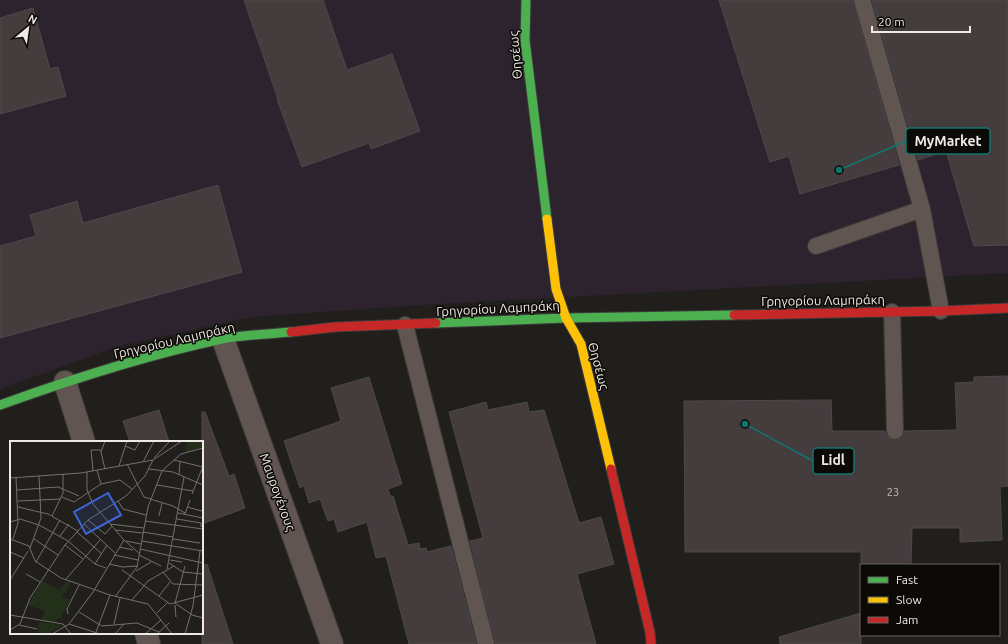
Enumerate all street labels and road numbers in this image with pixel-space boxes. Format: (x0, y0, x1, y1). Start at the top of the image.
street label: Θησέως (506, 30, 525, 80)
street label: Γρηγορίου Λαμπράκη (761, 292, 885, 308)
street label: Γρηγορίου Λαμπράκη (436, 298, 560, 318)
street label: Γρηγορίου Λαμπράκη (112, 319, 236, 361)
street label: Θησέως (585, 341, 612, 392)
street label: Μαυρογένους (257, 451, 299, 533)

